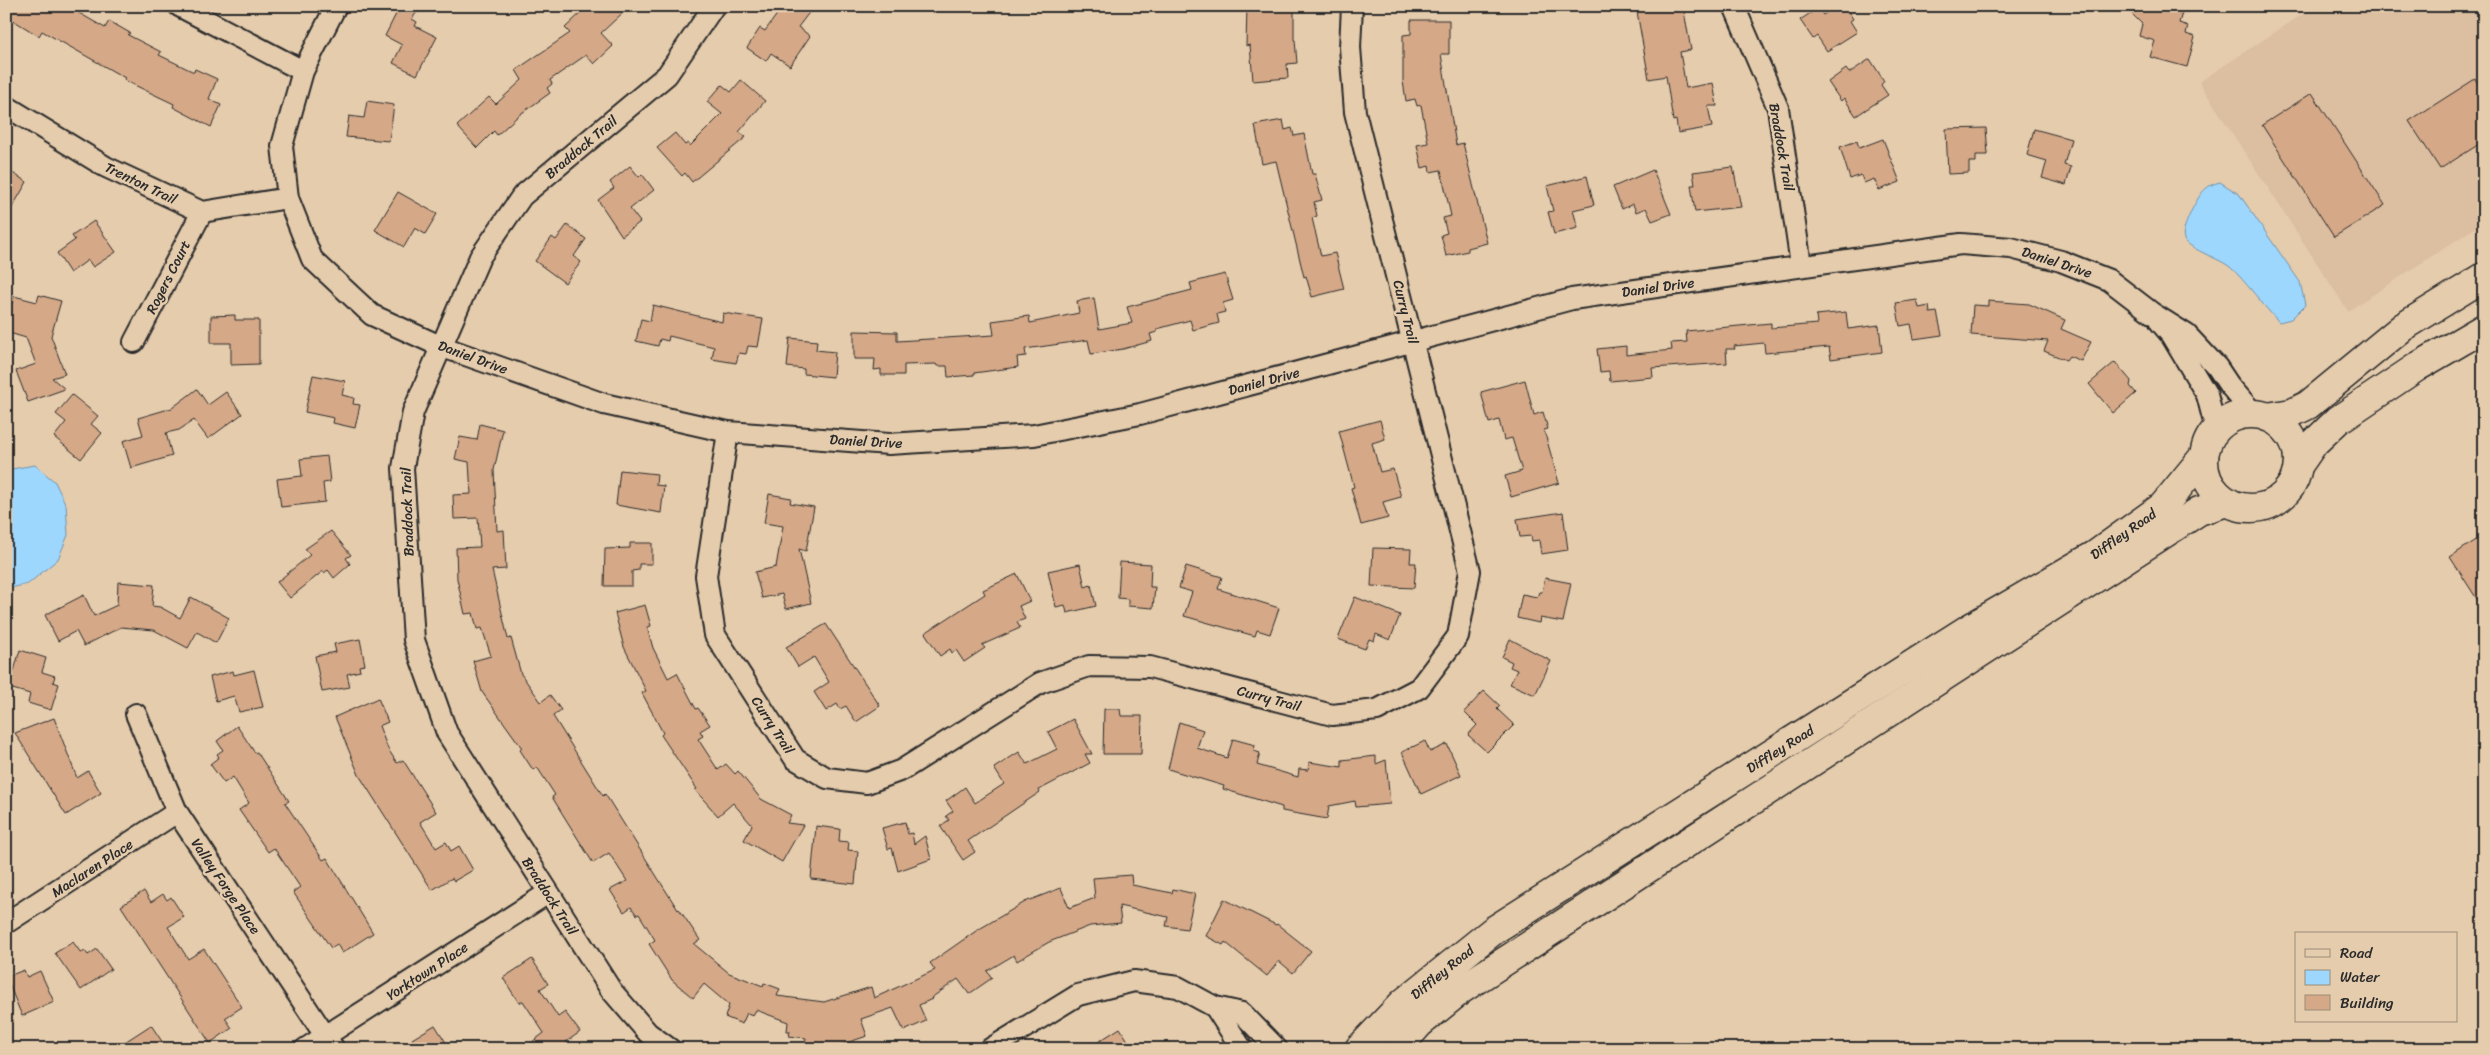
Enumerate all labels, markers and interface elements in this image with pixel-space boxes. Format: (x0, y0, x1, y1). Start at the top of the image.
street label: Braddock Trail (1761, 101, 1802, 194)
street label: Braddock Trail (539, 109, 624, 186)
street label: Trenton Trail (100, 155, 182, 212)
street label: Rogers Court (139, 236, 198, 319)
street label: Daniel Drive (2018, 239, 2095, 286)
street label: Daniel Drive (1620, 270, 1696, 305)
street label: Curry Trail (1385, 277, 1426, 348)
street label: Daniel Drive (434, 333, 511, 382)
street label: Daniel Drive (1226, 360, 1303, 403)
street label: Daniel Drive (829, 427, 903, 456)
street label: Braddock Trail (393, 466, 422, 557)
street label: Diffley Road (2085, 501, 2163, 567)
street label: Curry Trail (1234, 678, 1305, 719)
street label: Curry Trail (744, 691, 801, 760)
street label: Diffley Road (1741, 718, 1821, 780)
street label: Maclaren Place (46, 832, 138, 904)
street label: Valley Forge Place (184, 833, 267, 940)
street label: Braddock Trail (515, 852, 585, 941)
legend (2295, 932, 2458, 1022)
street label: Yorktown Place (381, 935, 473, 1007)
street label: Diffley Road (1405, 938, 1481, 1006)
text: Road (2340, 940, 2373, 966)
text: Water (2340, 964, 2380, 990)
text: Building (2340, 990, 2394, 1016)

